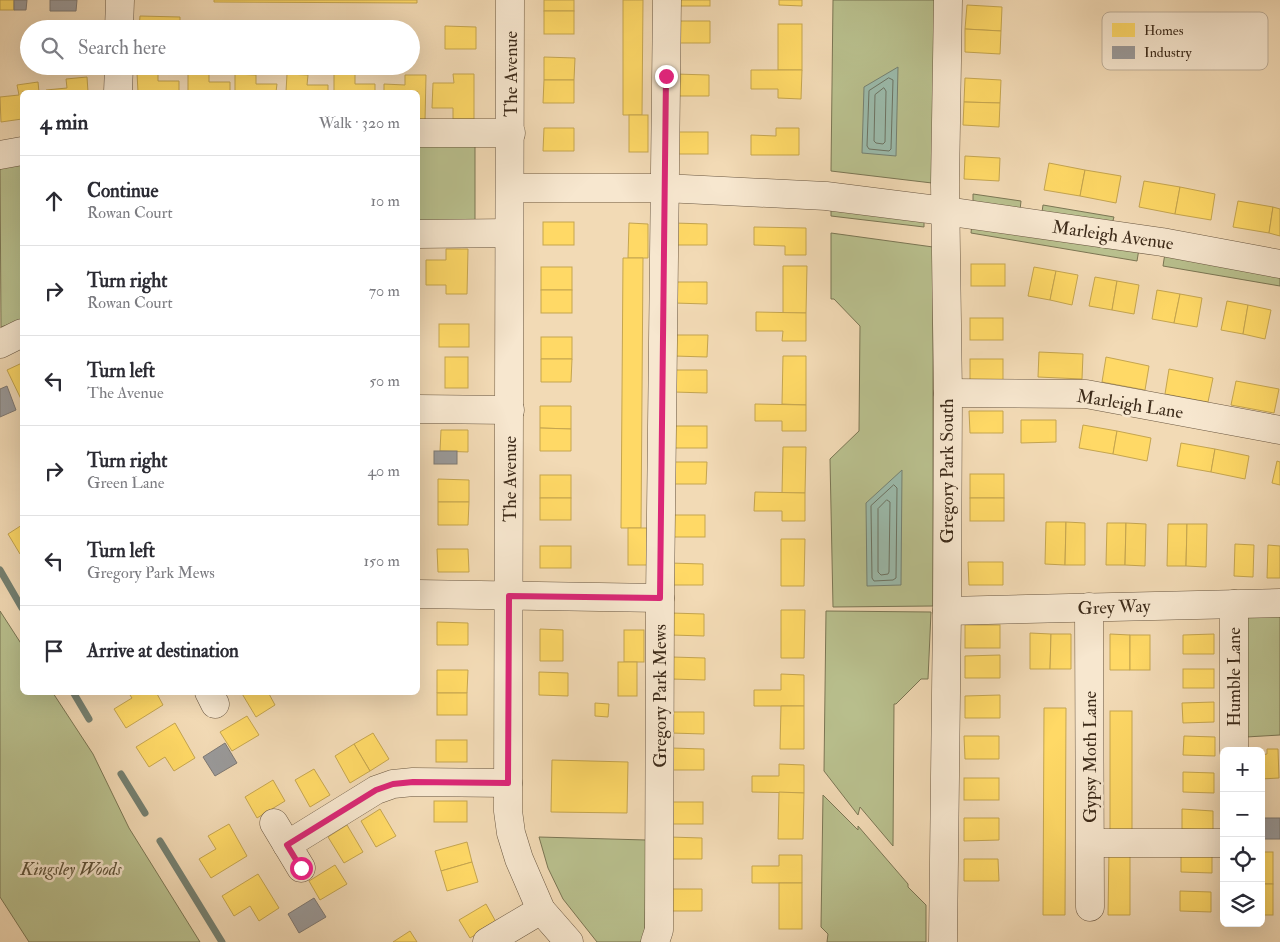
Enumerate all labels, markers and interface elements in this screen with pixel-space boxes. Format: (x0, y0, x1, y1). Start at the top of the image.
legend (1102, 12, 1268, 70)
search box (20, 20, 420, 75)
text: Homes (1144, 22, 1184, 39)
street label: The Avenue (500, 30, 523, 117)
icon: search (38, 34, 66, 62)
text: Search here (78, 36, 166, 60)
text: Industry (1144, 44, 1193, 62)
route end (655, 65, 678, 88)
text: 4 min (40, 109, 88, 136)
text: Walk · 320 m (319, 113, 400, 133)
text: Continue (87, 179, 158, 203)
icon: ahead (40, 187, 68, 215)
text: 10 m (370, 191, 400, 211)
text: Rowan Court (87, 203, 173, 223)
street label: Marleigh Avenue (1051, 216, 1176, 255)
text: Turn right (87, 269, 167, 293)
icon: right (40, 277, 68, 305)
text: 70 m (369, 281, 400, 301)
text: Rowan Court (87, 293, 173, 313)
text: Turn left (87, 359, 155, 383)
icon: left (40, 367, 68, 395)
text: 50 m (369, 371, 400, 391)
text: The Avenue (87, 383, 164, 403)
street label: Marleigh Lane (1075, 385, 1185, 424)
street label: Gregory Park South (936, 398, 959, 544)
street label: The Avenue (499, 435, 522, 522)
text: Turn right (87, 449, 167, 473)
icon: right (40, 457, 68, 485)
text: 40 m (367, 461, 400, 481)
text: Green Lane (87, 473, 164, 493)
text: Turn left (87, 539, 155, 563)
icon: left (40, 547, 68, 575)
text: 150 m (363, 551, 400, 571)
text: Gregory Park Mews (87, 563, 215, 583)
street label: Grey Way (1077, 595, 1152, 620)
street label: Gregory Park Mews (649, 624, 672, 768)
street label: Humble Lane (1223, 627, 1246, 727)
icon: arrive (40, 637, 68, 665)
text: Arrive at destination (87, 639, 239, 663)
street label: Gypsy Moth Lane (1079, 690, 1102, 823)
map controls (1220, 747, 1265, 927)
button: + (1220, 747, 1265, 792)
button: − (1220, 792, 1265, 837)
button: locate (1220, 837, 1265, 882)
route start (290, 857, 313, 880)
park label: Kingsley Woods (20, 858, 122, 881)
button: layers (1220, 882, 1265, 927)

